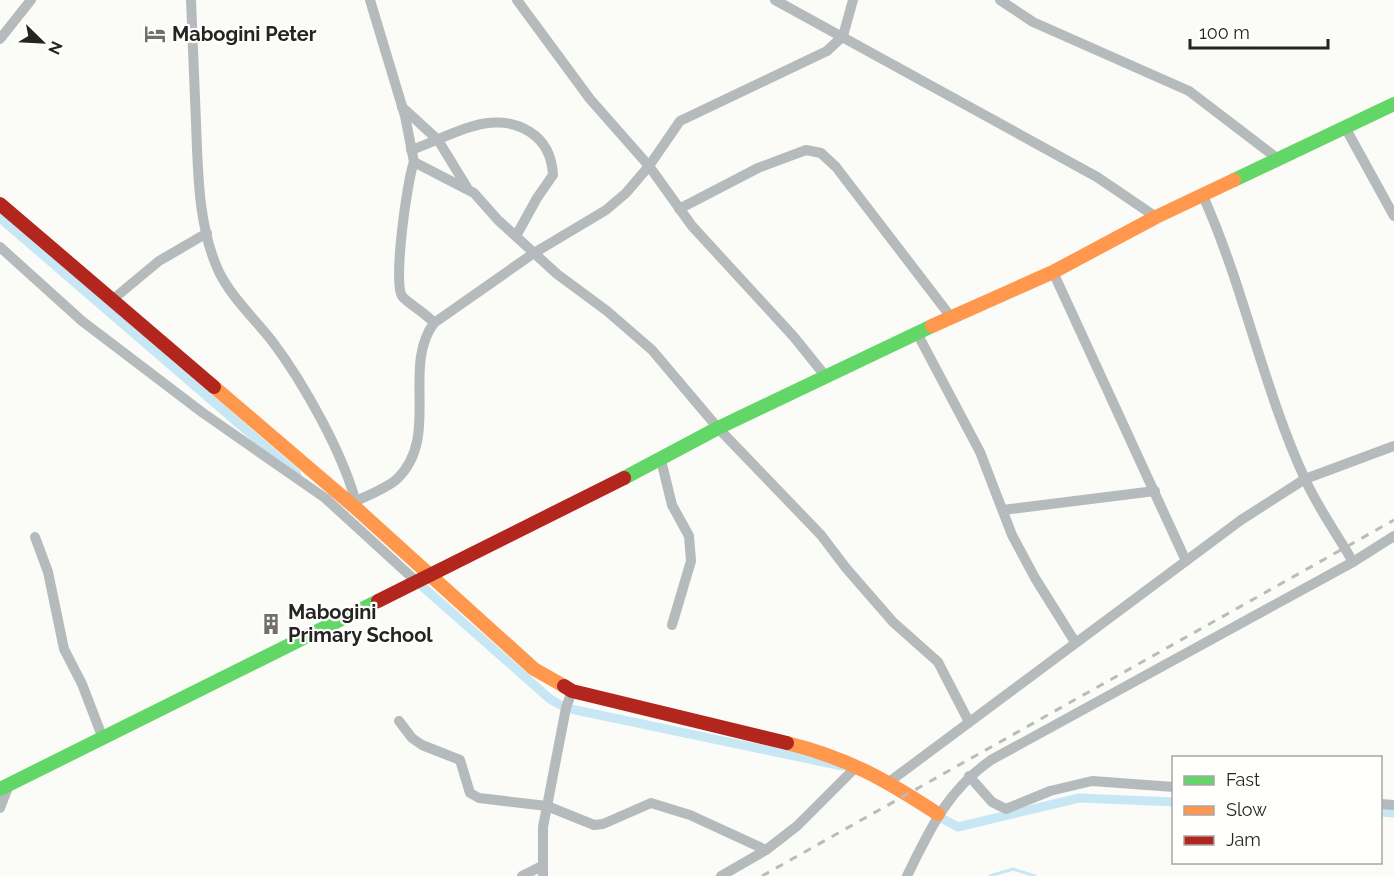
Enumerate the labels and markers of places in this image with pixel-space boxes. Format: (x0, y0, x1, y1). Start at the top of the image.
hotel icon: Mabogini Peter (143, 22, 167, 46)
place label: Mabogini Peter (172, 22, 317, 46)
place label: Mabogini Primary School (288, 600, 433, 647)
building icon: Mabogini Primary School (259, 612, 283, 636)

